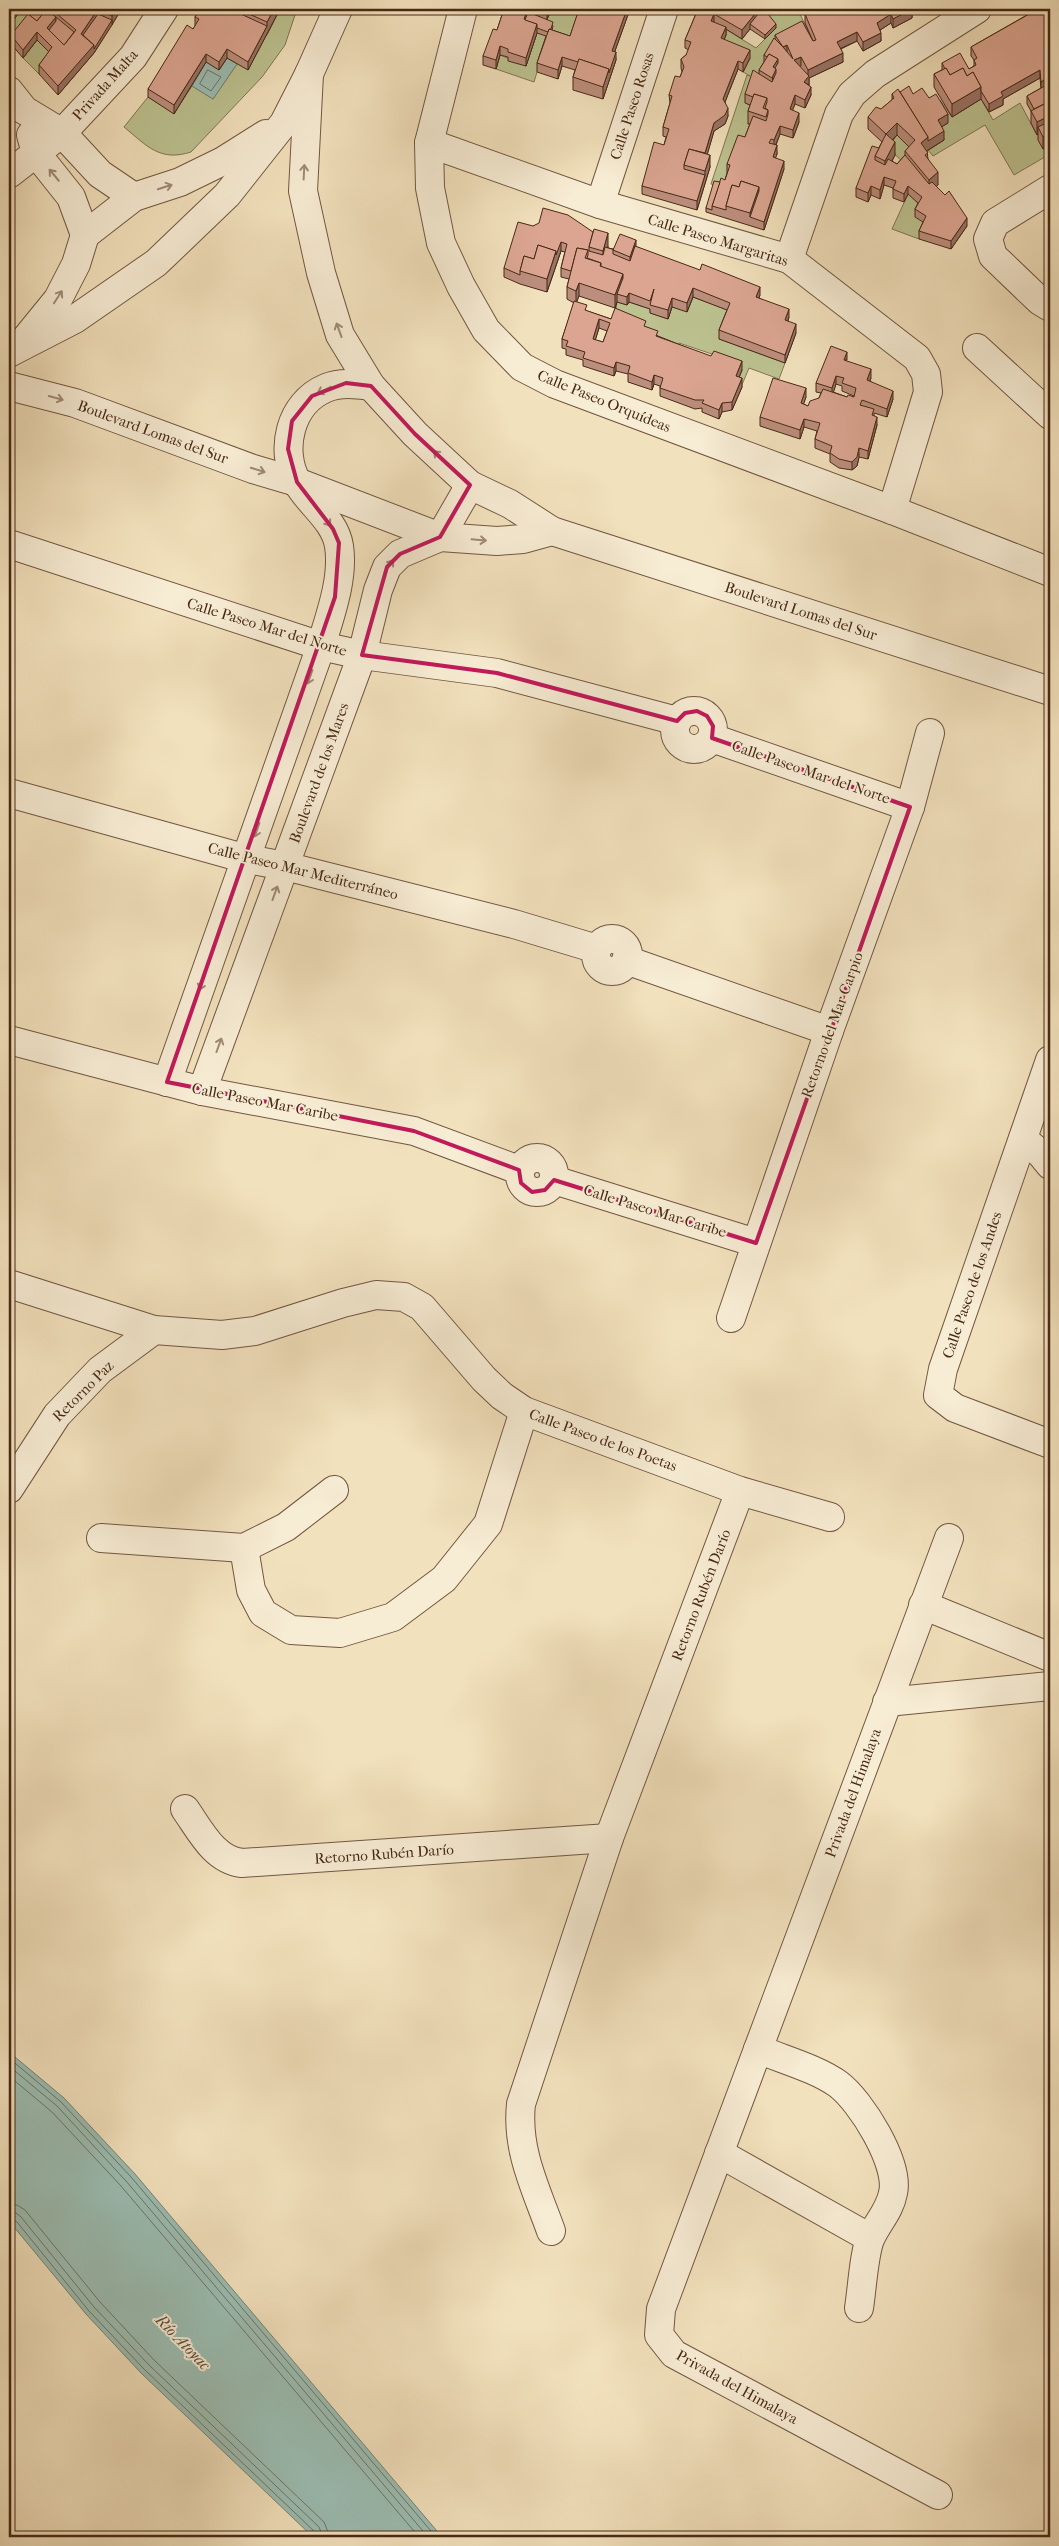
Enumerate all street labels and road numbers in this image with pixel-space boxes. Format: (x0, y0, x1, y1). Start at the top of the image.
street label: Privada Malta (68, 45, 142, 124)
street label: Calle Paseo Rosas (606, 50, 658, 162)
street label: Calle Paseo Margaritas (646, 210, 791, 270)
street label: Calle Paseo Orquídeas (535, 366, 674, 436)
street label: Boulevard Lomas del Sur (75, 396, 231, 468)
street label: Boulevard Lomas del Sur (723, 578, 880, 644)
street label: Calle Paseo Mar del Norte (185, 594, 350, 660)
street label: Boulevard de los Mares (285, 700, 353, 846)
street label: Calle Paseo Mar del Norte (729, 736, 893, 808)
street label: Calle Paseo Mar Mediterráneo (206, 839, 400, 903)
street label: Retorno del Mar Carpio (797, 949, 867, 1100)
street label: Calle Paseo Mar Caribe (190, 1079, 340, 1125)
street label: Calle Paseo Mar Caribe (581, 1181, 729, 1242)
street label: Calle Paseo de los Andes (938, 1209, 1006, 1361)
street label: Retorno Paz (49, 1356, 118, 1425)
street label: Calle Paseo de los Poetas (527, 1405, 680, 1475)
street label: Retorno Rubén Darío (668, 1526, 735, 1663)
street label: Privada del Himalaya (821, 1725, 885, 1860)
street label: Retorno Rubén Darío (314, 1840, 455, 1868)
street label: Privada del Himalaya (673, 2346, 802, 2428)

